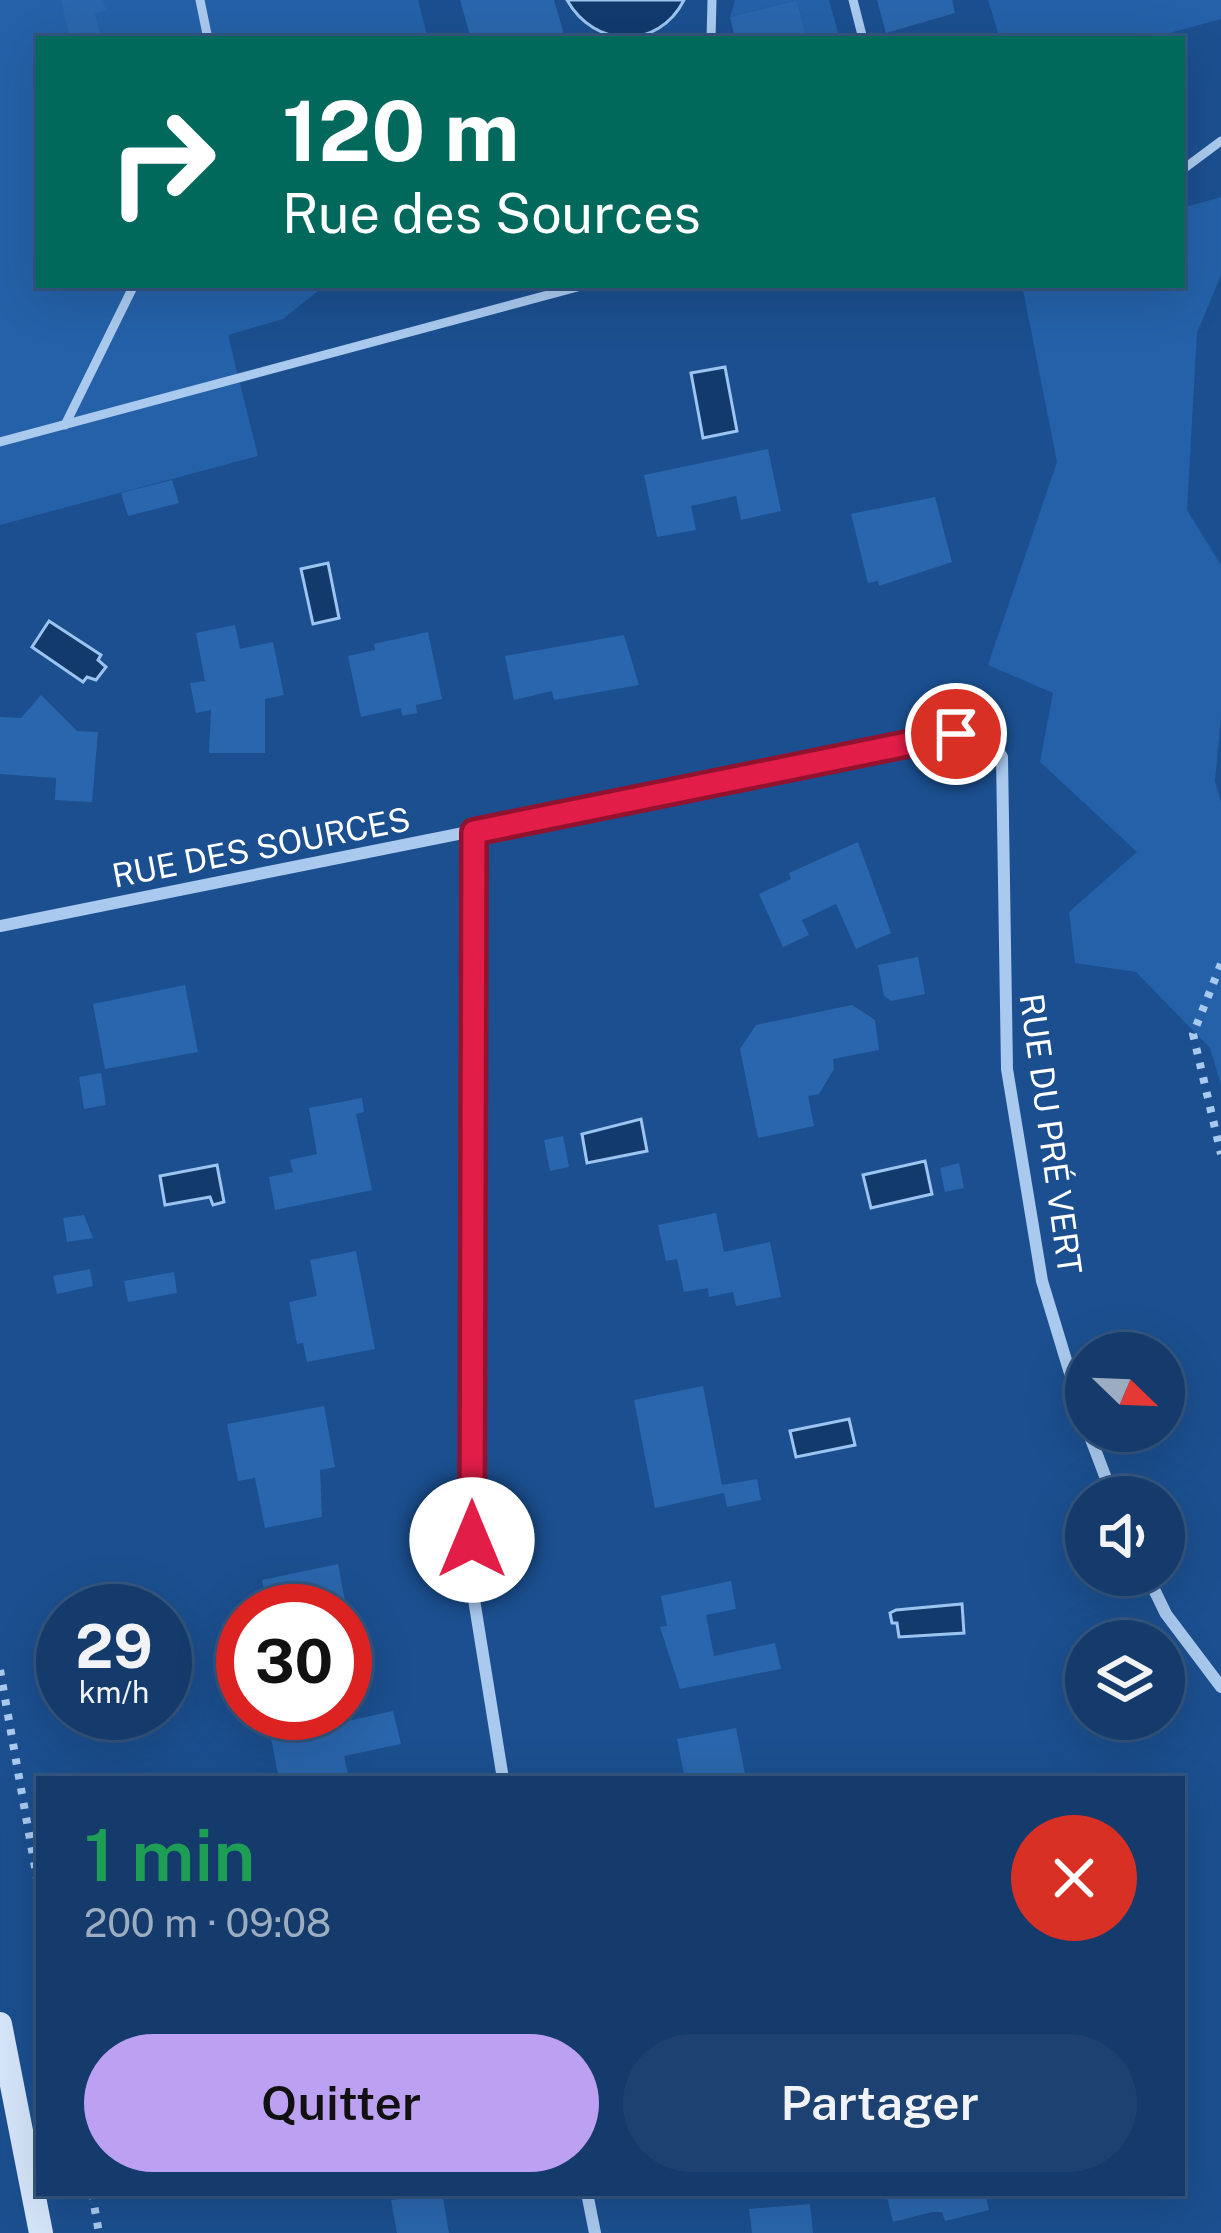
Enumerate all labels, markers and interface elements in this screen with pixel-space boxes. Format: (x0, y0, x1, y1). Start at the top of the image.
text: 120 m (282, 81, 520, 180)
icon: right (84, 84, 240, 240)
text: Rue des Sources (282, 182, 701, 245)
pin (905, 683, 1007, 785)
icon: arrive (923, 701, 989, 767)
street label: RUE DES SOURCES (109, 799, 413, 895)
street label: RUE DU PRÉ VERT (1012, 991, 1090, 1277)
north arrow (1065, 1332, 1185, 1452)
map controls (1065, 1332, 1185, 1740)
button: sound (1065, 1476, 1185, 1596)
position arrow (409, 1477, 535, 1603)
speed limit sign: 30 (216, 1584, 372, 1740)
text: 29 (75, 1611, 153, 1682)
button: layers (1065, 1620, 1185, 1740)
text: km/h (79, 1674, 149, 1710)
text: 1 min (84, 1813, 255, 1897)
button: close (1011, 1815, 1137, 1941)
text: 200 m · 09:08 (84, 1900, 331, 1946)
button: Quitter (84, 2034, 599, 2172)
button: Partager (623, 2034, 1137, 2172)

